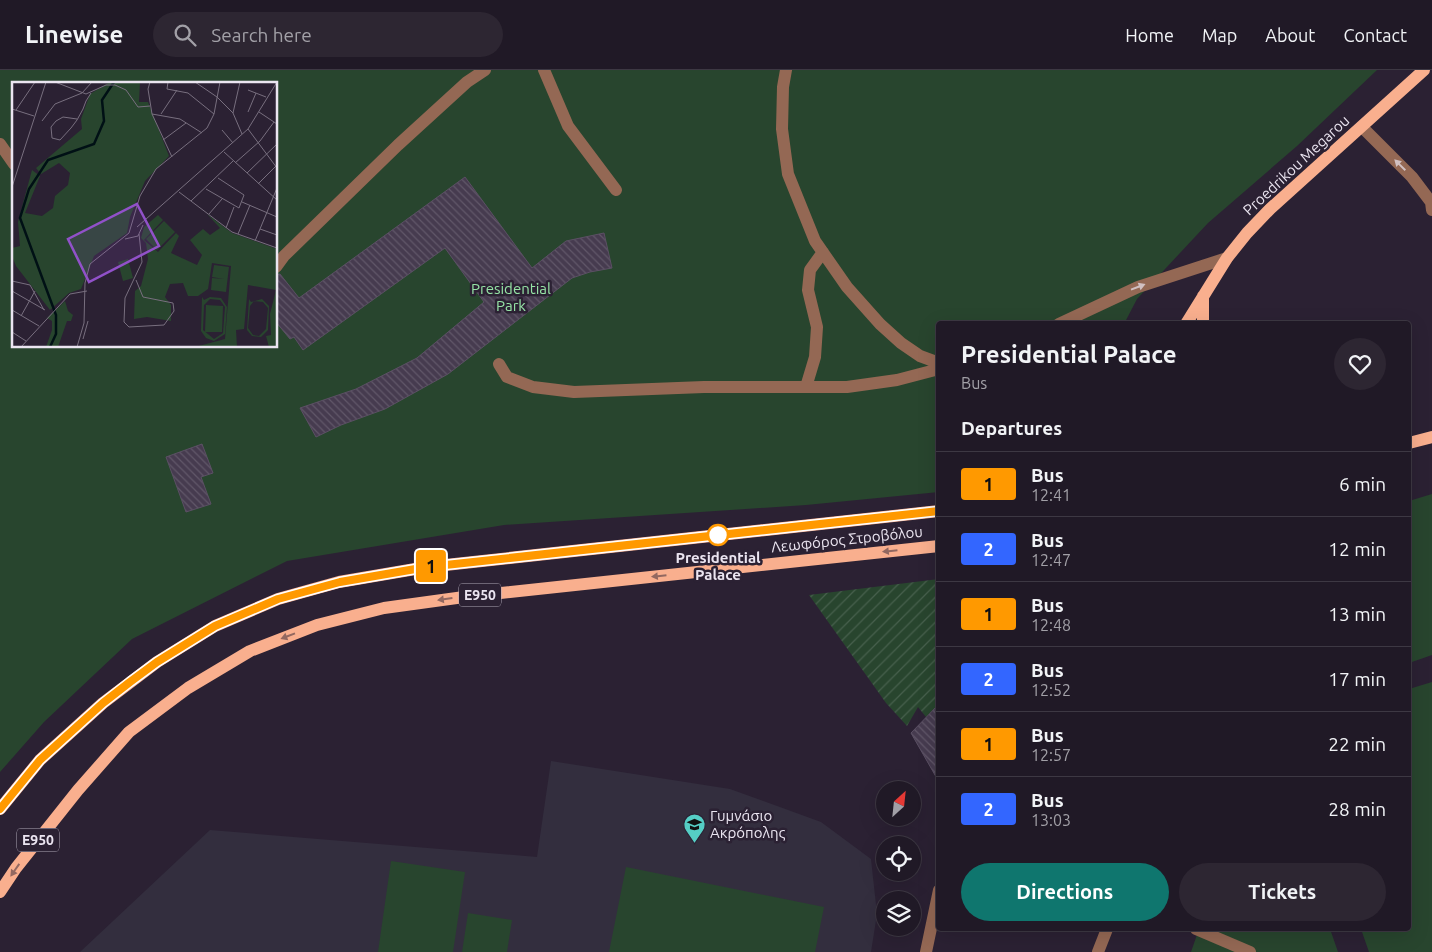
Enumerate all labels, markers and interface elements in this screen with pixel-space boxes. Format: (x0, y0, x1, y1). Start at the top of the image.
search box (153, 12, 503, 57)
text: Linewise (25, 21, 123, 48)
icon: search (171, 21, 199, 49)
text: Search here (211, 24, 312, 46)
text: Home (1125, 25, 1174, 45)
text: Map (1202, 25, 1237, 45)
text: About (1265, 25, 1315, 45)
text: Contact (1343, 25, 1407, 45)
inset map (12, 82, 278, 348)
street label: Proedrikou Megarou (1240, 112, 1352, 218)
one-way arrow (1394, 159, 1406, 171)
park label: Presidential Park (471, 280, 551, 314)
one-way arrow (1131, 283, 1146, 291)
button: heart (1334, 338, 1386, 390)
text: Presidential Palace (961, 341, 1176, 368)
text: Bus (961, 374, 987, 392)
text: Departures (961, 417, 1062, 439)
text: Bus (1031, 464, 1064, 486)
text: 6 min (1339, 473, 1386, 495)
text: 1 (983, 474, 994, 494)
text: 12:41 (1031, 486, 1071, 504)
street label: Λεωφόρος Στροβόλου (770, 523, 924, 555)
marker: Presidential Palace (707, 524, 729, 546)
text: Bus (1031, 529, 1064, 551)
text: 12 min (1328, 538, 1386, 560)
text: 2 (983, 539, 994, 559)
one-way arrow (882, 547, 898, 555)
place label: Presidential Palace (675, 549, 761, 583)
line badge: 1 (415, 550, 447, 582)
text: 12:47 (1031, 551, 1071, 569)
text: 1 (426, 556, 436, 576)
one-way arrow (651, 572, 667, 580)
road number: E950 (459, 584, 501, 606)
text: Bus (1031, 594, 1064, 616)
one-way arrow (437, 596, 453, 604)
text: 13 min (1328, 603, 1386, 625)
text: 1 (983, 604, 994, 624)
text: 12:48 (1031, 616, 1071, 634)
one-way arrow (280, 632, 295, 640)
text: Bus (1031, 659, 1064, 681)
text: 17 min (1328, 668, 1386, 690)
text: 2 (983, 669, 994, 689)
text: 12:52 (1031, 681, 1071, 699)
text: Bus (1031, 724, 1064, 746)
text: 22 min (1328, 733, 1386, 755)
text: 1 (983, 734, 994, 754)
text: 12:57 (1031, 746, 1071, 764)
north arrow (876, 781, 921, 826)
map controls (876, 781, 921, 936)
text: Bus (1031, 789, 1064, 811)
text: 28 min (1328, 798, 1386, 820)
text: 2 (983, 799, 994, 819)
place label: Γυμνάσιο Ακρόπολης (710, 807, 786, 841)
text: 13:03 (1031, 811, 1071, 829)
school or university icon: Γυμνάσιο Ακρόπολης (682, 812, 706, 843)
road number: E950 (17, 828, 59, 852)
button: locate (876, 836, 921, 881)
one-way arrow (10, 863, 20, 876)
button: Directions (961, 863, 1169, 921)
button: Tickets (1179, 863, 1386, 921)
button: layers (876, 891, 921, 936)

